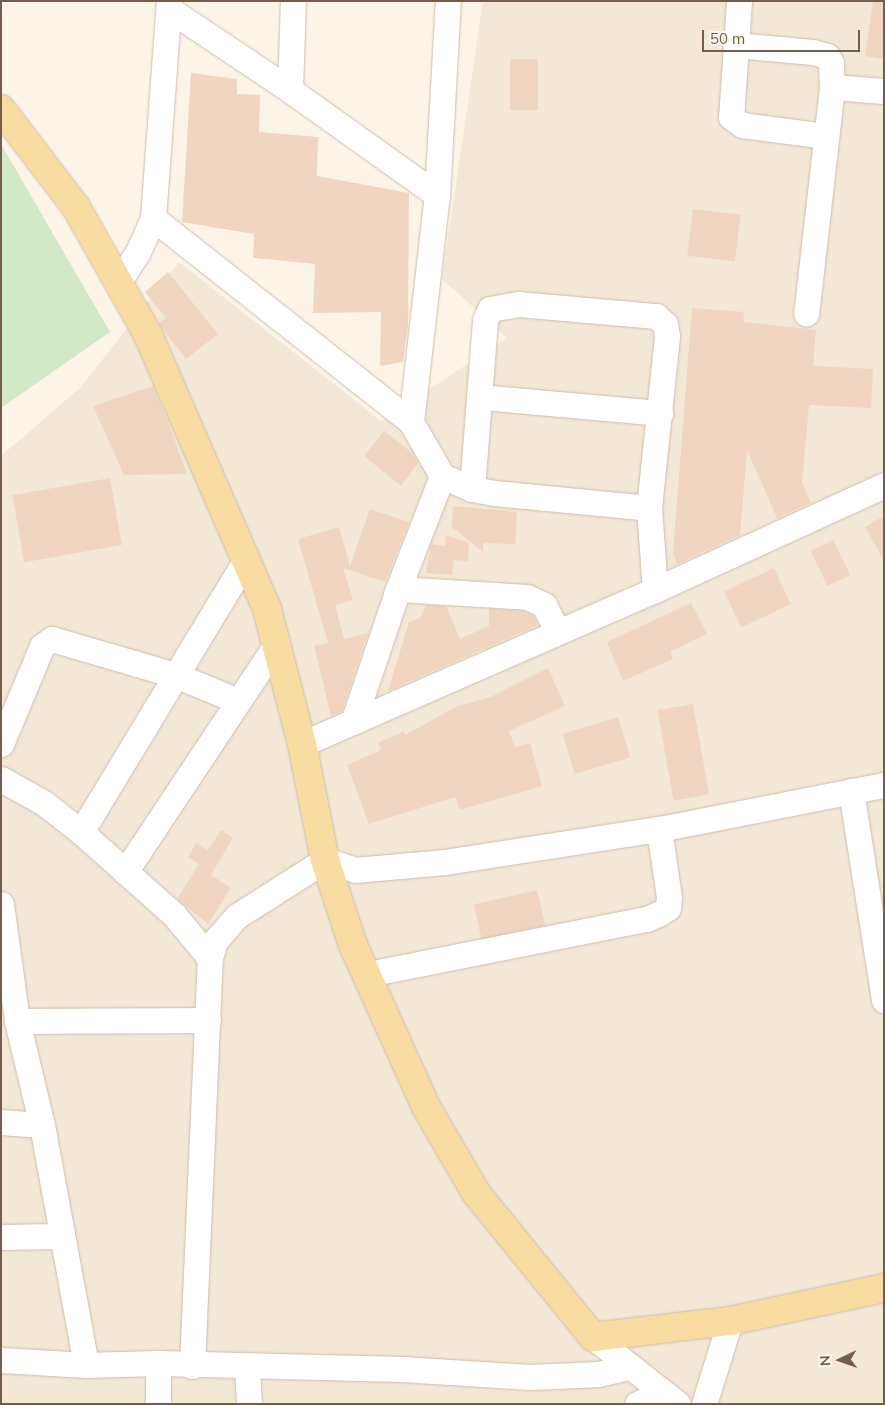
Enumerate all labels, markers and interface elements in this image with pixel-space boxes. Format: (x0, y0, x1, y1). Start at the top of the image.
scale bar (705, 20, 862, 52)
text: 50 m (710, 29, 745, 48)
north arrow (815, 1335, 865, 1385)
text: N (816, 1355, 834, 1367)

